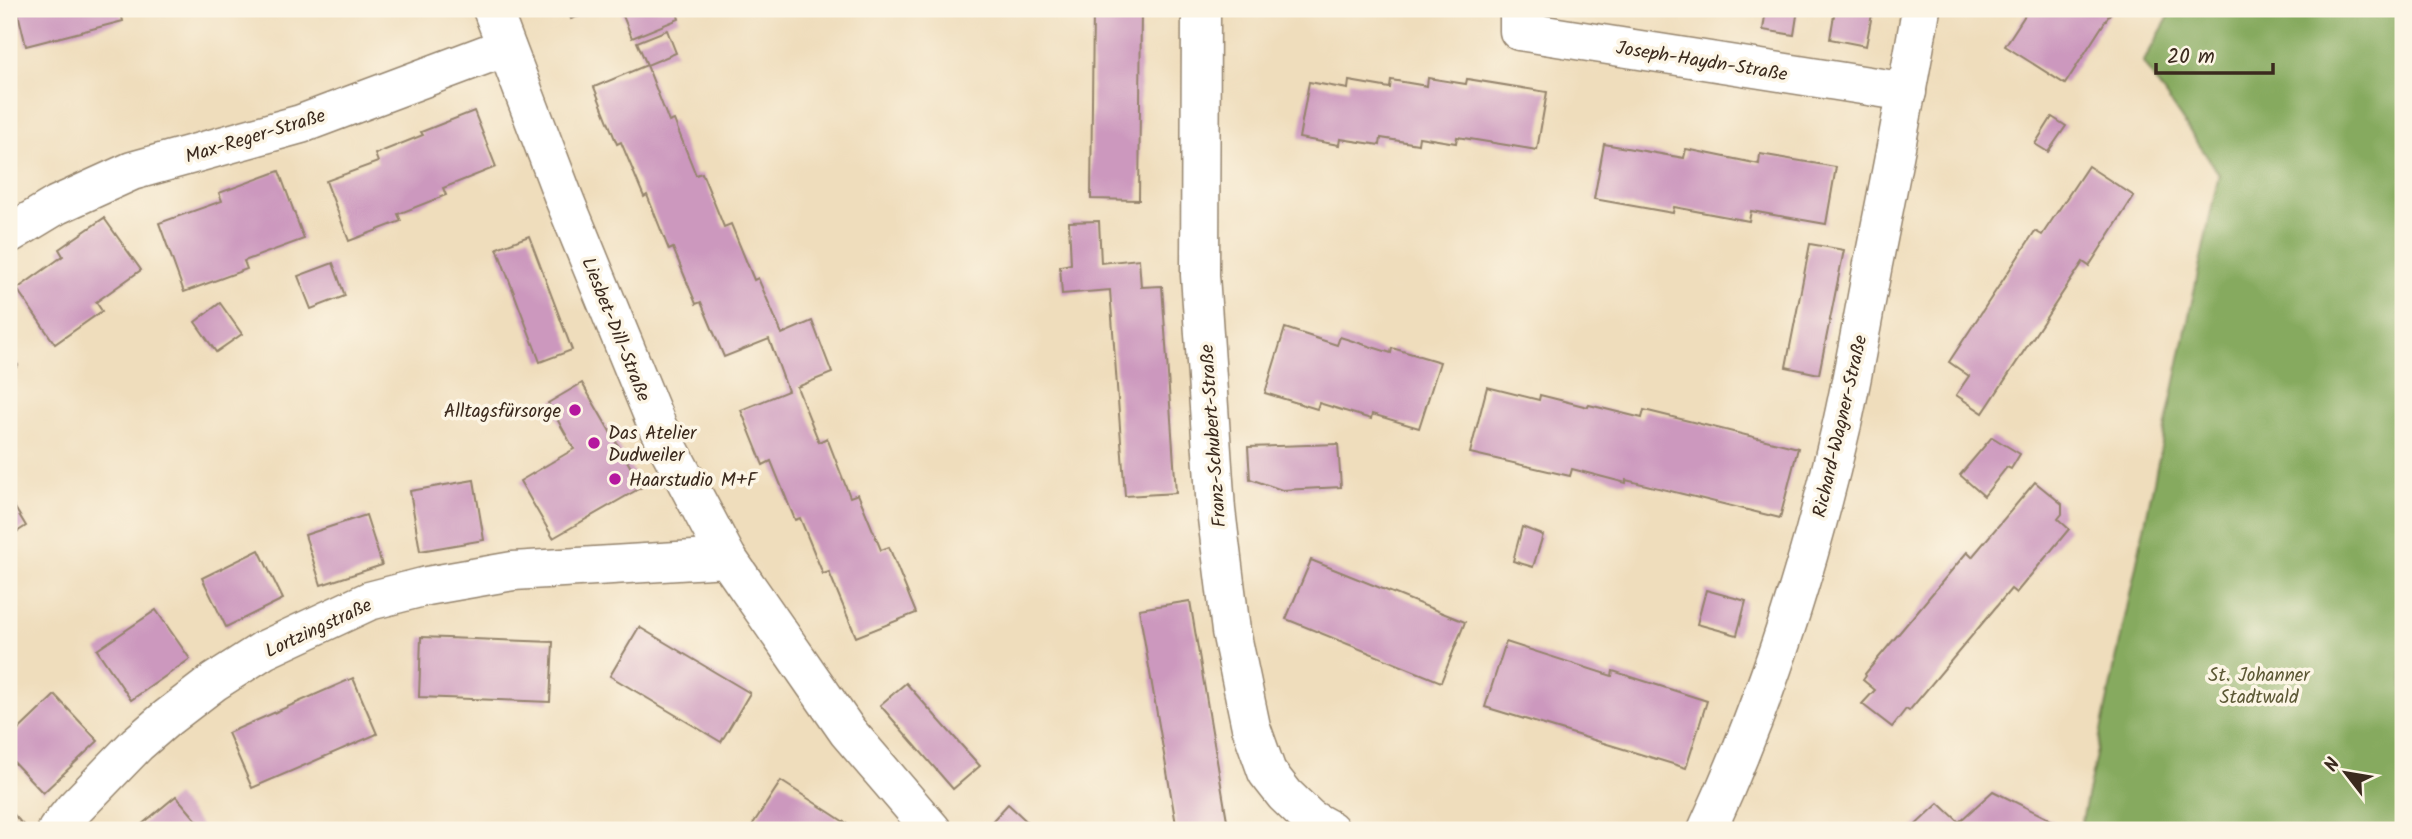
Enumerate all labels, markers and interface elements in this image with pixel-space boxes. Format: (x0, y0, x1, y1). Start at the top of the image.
scale bar (2156, 32, 2274, 76)
street label: Joseph-Haydn-Straße (1614, 34, 1790, 90)
text: 20 m (2167, 41, 2215, 74)
street label: Max-Reger-Straße (182, 101, 330, 172)
street label: Liesbet-Dill-Straße (573, 253, 658, 407)
street label: Richard-Wagner-Straße (1805, 332, 1877, 521)
street label: Franz-Schubert-Straße (1193, 343, 1235, 528)
place label: Alltagsfürsorge (444, 397, 561, 427)
marker: Alltagsfürsorge (567, 402, 583, 418)
place label: Das Atelier Dudweiler (608, 419, 698, 471)
marker: Das Atelier Dudweiler (586, 435, 602, 451)
place label: Haarstudio M+F (629, 466, 759, 496)
marker: Haarstudio M+F (607, 471, 623, 487)
street label: Lortzingstraße (260, 591, 378, 667)
park label: St. Johanner Stadtwald (2208, 661, 2311, 713)
north arrow (2310, 738, 2380, 808)
text: N (2317, 752, 2349, 778)

